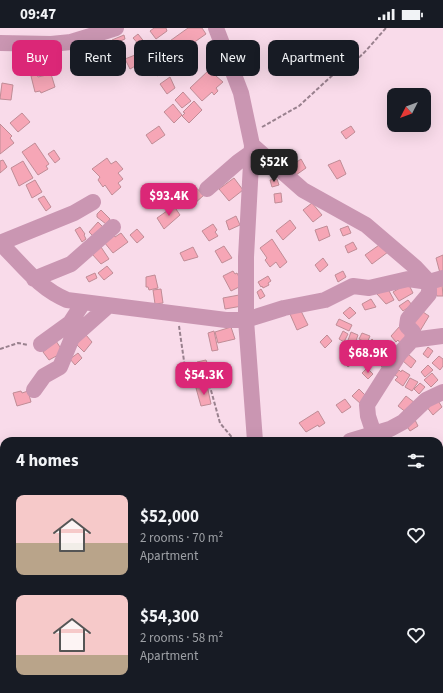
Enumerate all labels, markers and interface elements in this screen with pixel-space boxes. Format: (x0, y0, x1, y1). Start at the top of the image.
text: 09:47 (20, 4, 56, 25)
chip: Buy (12, 40, 62, 76)
chip: Rent (70, 40, 126, 76)
chip: Filters (134, 40, 198, 76)
chip: New (206, 40, 260, 76)
chip: Apartment (268, 40, 359, 76)
north arrow (387, 88, 431, 132)
map controls (387, 88, 431, 132)
pin: $52K (250, 149, 298, 183)
text: $52K (260, 153, 288, 171)
pin: $93.4K (136, 183, 202, 217)
text: $93.4K (149, 187, 189, 205)
pin: $68.9K (335, 340, 401, 374)
text: $68.9K (348, 344, 388, 362)
pin: $54.3K (171, 362, 237, 396)
text: $54.3K (184, 366, 224, 384)
text: 4 homes (16, 449, 78, 473)
icon: filters (405, 450, 427, 472)
text: $52,000 (140, 505, 199, 529)
icon: home (48, 511, 96, 559)
icon: heart (405, 524, 427, 546)
text: 2 rooms · 70 m² (140, 529, 223, 547)
text: Apartment (140, 547, 198, 565)
text: $54,300 (140, 605, 199, 629)
icon: home (48, 611, 96, 659)
icon: heart (405, 624, 427, 646)
text: 2 rooms · 58 m² (140, 629, 223, 647)
text: Apartment (140, 647, 198, 665)

